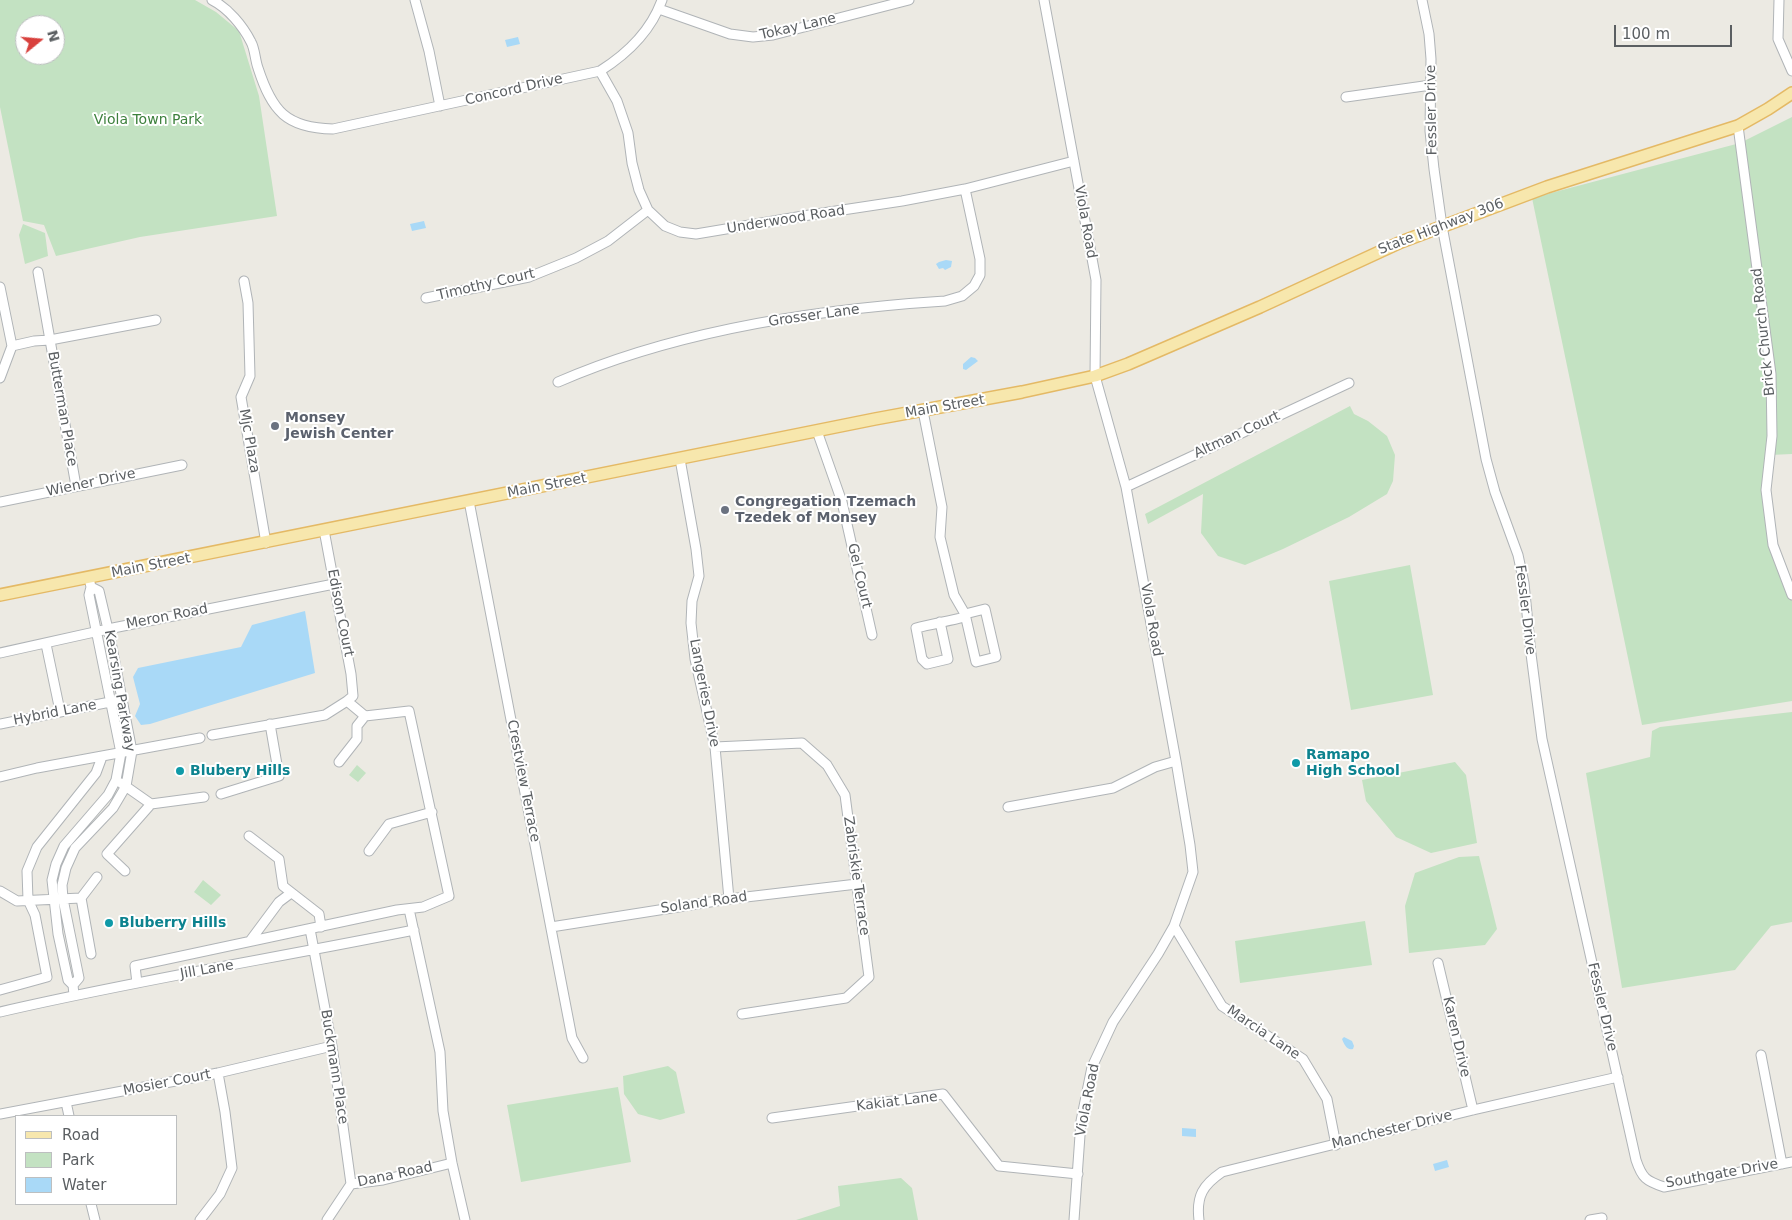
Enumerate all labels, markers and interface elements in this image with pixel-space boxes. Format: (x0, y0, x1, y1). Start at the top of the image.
street label: Tokay Lane (758, 10, 838, 44)
north arrow (15, 15, 65, 65)
scale bar (1617, 15, 1734, 47)
text: 100 m (1622, 25, 1670, 43)
text: N (44, 28, 63, 44)
street label: Fessler Drive (1423, 65, 1441, 155)
street label: Concord Drive (464, 71, 564, 109)
park label: Viola Town Park (94, 112, 202, 128)
street label: Viola Road (1070, 184, 1100, 260)
street label: State Highway 306 (1376, 195, 1506, 259)
street label: Underwood Road (726, 202, 846, 238)
street label: Timothy Court (436, 266, 536, 304)
street label: Brick Church Road (1749, 267, 1779, 397)
street label: Grosser Lane (767, 301, 861, 331)
street label: Butterman Place (44, 350, 80, 468)
street label: Main Street (904, 392, 986, 422)
street label: Mjc Plaza (235, 408, 263, 474)
street label: Altman Court (1191, 408, 1283, 462)
place label: Monsey Jewish Center (285, 410, 393, 442)
marker: Monsey Jewish Center (269, 420, 281, 432)
street label: Wiener Drive (45, 465, 137, 501)
street label: Main Street (506, 470, 588, 502)
place label: Congregation Tzemach Tzedek of Monsey (735, 494, 916, 526)
marker: Congregation Tzemach Tzedek of Monsey (719, 504, 731, 516)
street label: Gel Court (843, 542, 875, 610)
street label: Main Street (110, 550, 192, 582)
street label: Fessler Drive (1511, 564, 1539, 656)
street label: Edison Court (323, 568, 357, 658)
street label: Viola Road (1136, 582, 1166, 658)
street label: Meron Road (125, 601, 209, 633)
street label: Kearsing Parkway (100, 629, 138, 753)
street label: Langeries Drive (685, 637, 723, 749)
street label: Hybrid Lane (12, 697, 98, 729)
street label: Crestview Terrace (503, 718, 543, 844)
place label: Ramapo High School (1306, 747, 1400, 780)
marker: Ramapo High School (1290, 757, 1302, 769)
place label: Blubery Hills (190, 763, 290, 779)
marker: Blubery Hills (174, 765, 186, 777)
street label: Zabriskie Terrace (839, 815, 873, 937)
street label: Soland Road (660, 889, 748, 917)
place label: Bluberry Hills (119, 915, 226, 931)
marker: Bluberry Hills (103, 917, 115, 929)
street label: Jill Lane (179, 957, 235, 983)
street label: Fessler Drive (1584, 961, 1620, 1053)
street label: Karen Drive (1439, 995, 1473, 1079)
street label: Marcia Lane (1223, 1002, 1303, 1064)
street label: Buckmann Place (317, 1008, 351, 1126)
street label: Viola Road (1073, 1062, 1103, 1138)
street label: Mosier Court (122, 1066, 212, 1100)
street label: Kakiat Lane (855, 1089, 939, 1115)
street label: Manchester Drive (1330, 1107, 1454, 1153)
legend (15, 1115, 178, 1205)
text: Road (62, 1126, 100, 1144)
text: Park (62, 1151, 94, 1169)
street label: Southgate Drive (1664, 1156, 1780, 1192)
street label: Dana Road (356, 1159, 434, 1191)
text: Water (62, 1176, 106, 1194)

